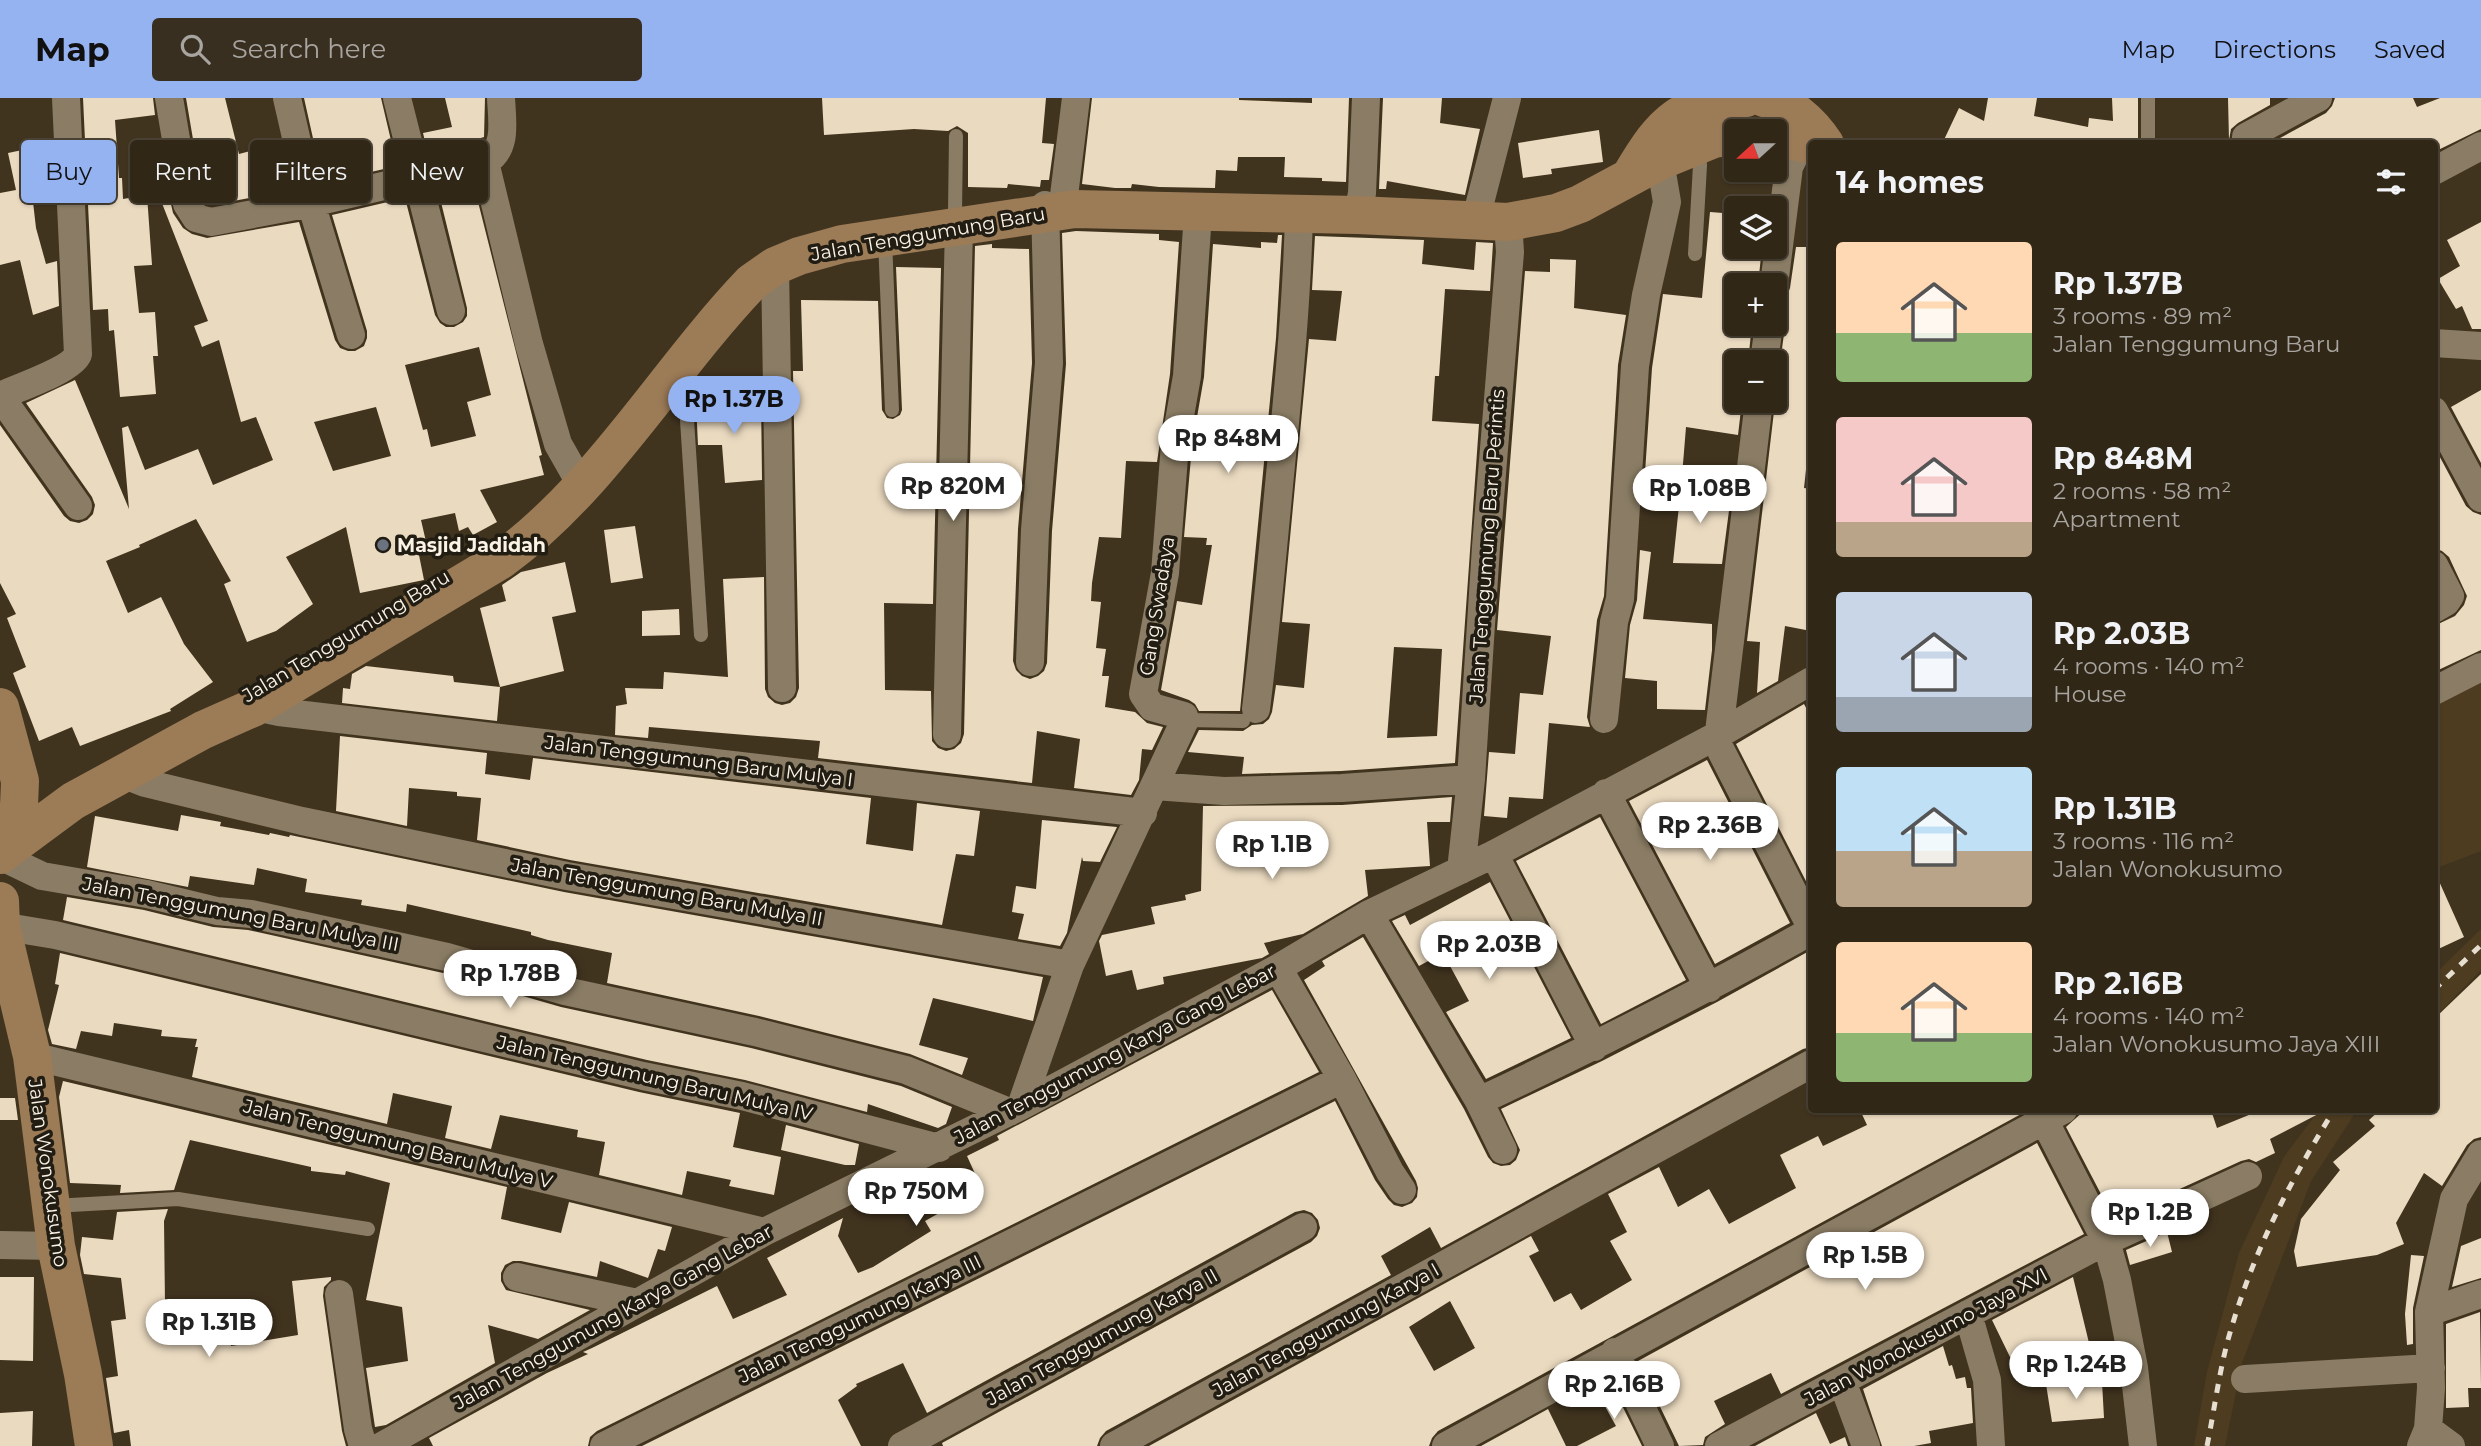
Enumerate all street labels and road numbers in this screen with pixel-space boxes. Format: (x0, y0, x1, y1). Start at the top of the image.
street label: Jalan Tenggumung Baru (808, 202, 1047, 266)
street label: Jalan Tenggumung Baru Perintis (1464, 388, 1509, 705)
street label: Gang Swadaya (1135, 535, 1179, 677)
street label: Jalan Tenggumung Baru (237, 565, 454, 708)
street label: Jalan Tenggumung Baru Mulya I (543, 731, 854, 791)
street label: Jalan Tenggumung Baru Mulya II (508, 853, 825, 931)
street label: Jalan Tenggumung Baru Mulya III (80, 872, 401, 956)
street label: Jalan Tenggumung Karya Gang Lebar (950, 959, 1280, 1149)
street label: Jalan Tenggumung Baru Mulya IV (494, 1030, 816, 1126)
street label: Jalan Wonokusumo (23, 1076, 73, 1269)
street label: Jalan Tenggumung Baru Mulya V (240, 1094, 556, 1194)
street label: Jalan Tenggumung Karya Gang Lebar (449, 1220, 776, 1415)
street label: Jalan Tenggumung Karya III (734, 1250, 985, 1388)
street label: Jalan Tenggumung Karya I (1208, 1258, 1443, 1402)
street label: Jalan Wonokusumo Jaya XVI (1800, 1263, 2051, 1411)
street label: Jalan Tenggumung Karya II (981, 1264, 1222, 1411)

